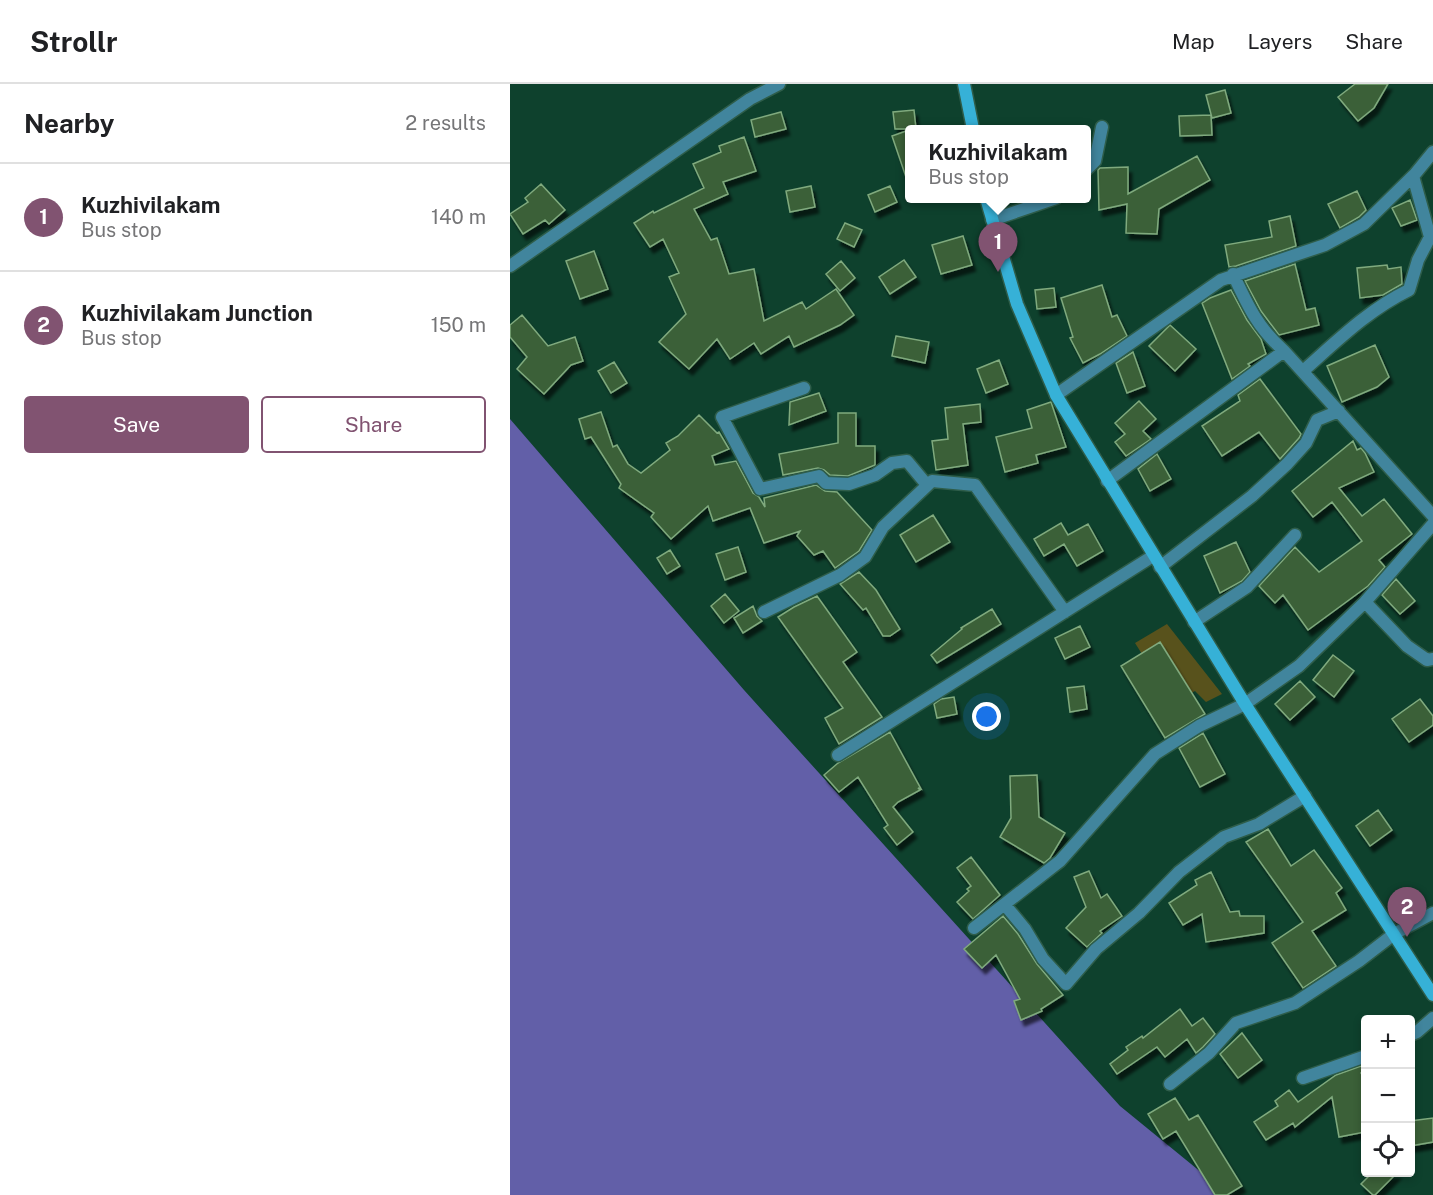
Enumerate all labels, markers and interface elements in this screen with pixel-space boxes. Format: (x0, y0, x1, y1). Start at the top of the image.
text: Strollr (30, 25, 118, 58)
text: Map (1172, 29, 1215, 54)
text: Layers (1248, 29, 1312, 54)
text: Share (1345, 29, 1403, 54)
text: Nearby (24, 108, 114, 139)
text: 2 results (405, 111, 486, 135)
popup (905, 125, 1091, 203)
text: Kuzhivilakam (928, 139, 1068, 165)
text: Bus stop (928, 165, 1009, 189)
text: Kuzhivilakam (81, 192, 220, 218)
text: 1 (39, 205, 48, 229)
text: 140 m (431, 205, 486, 229)
text: Bus stop (81, 218, 162, 242)
pin: 1 (978, 222, 1018, 272)
text: Kuzhivilakam Junction (81, 300, 313, 326)
text: 2 (37, 313, 50, 337)
text: 150 m (431, 313, 486, 337)
text: Bus stop (81, 326, 162, 350)
button: Save (24, 396, 249, 453)
button: Share (261, 396, 486, 453)
your location (972, 702, 1001, 731)
pin: 2 (1388, 888, 1426, 937)
map controls (1361, 1015, 1415, 1177)
button: + (1361, 1015, 1415, 1069)
button: − (1361, 1069, 1415, 1123)
button: locate (1361, 1123, 1415, 1177)

